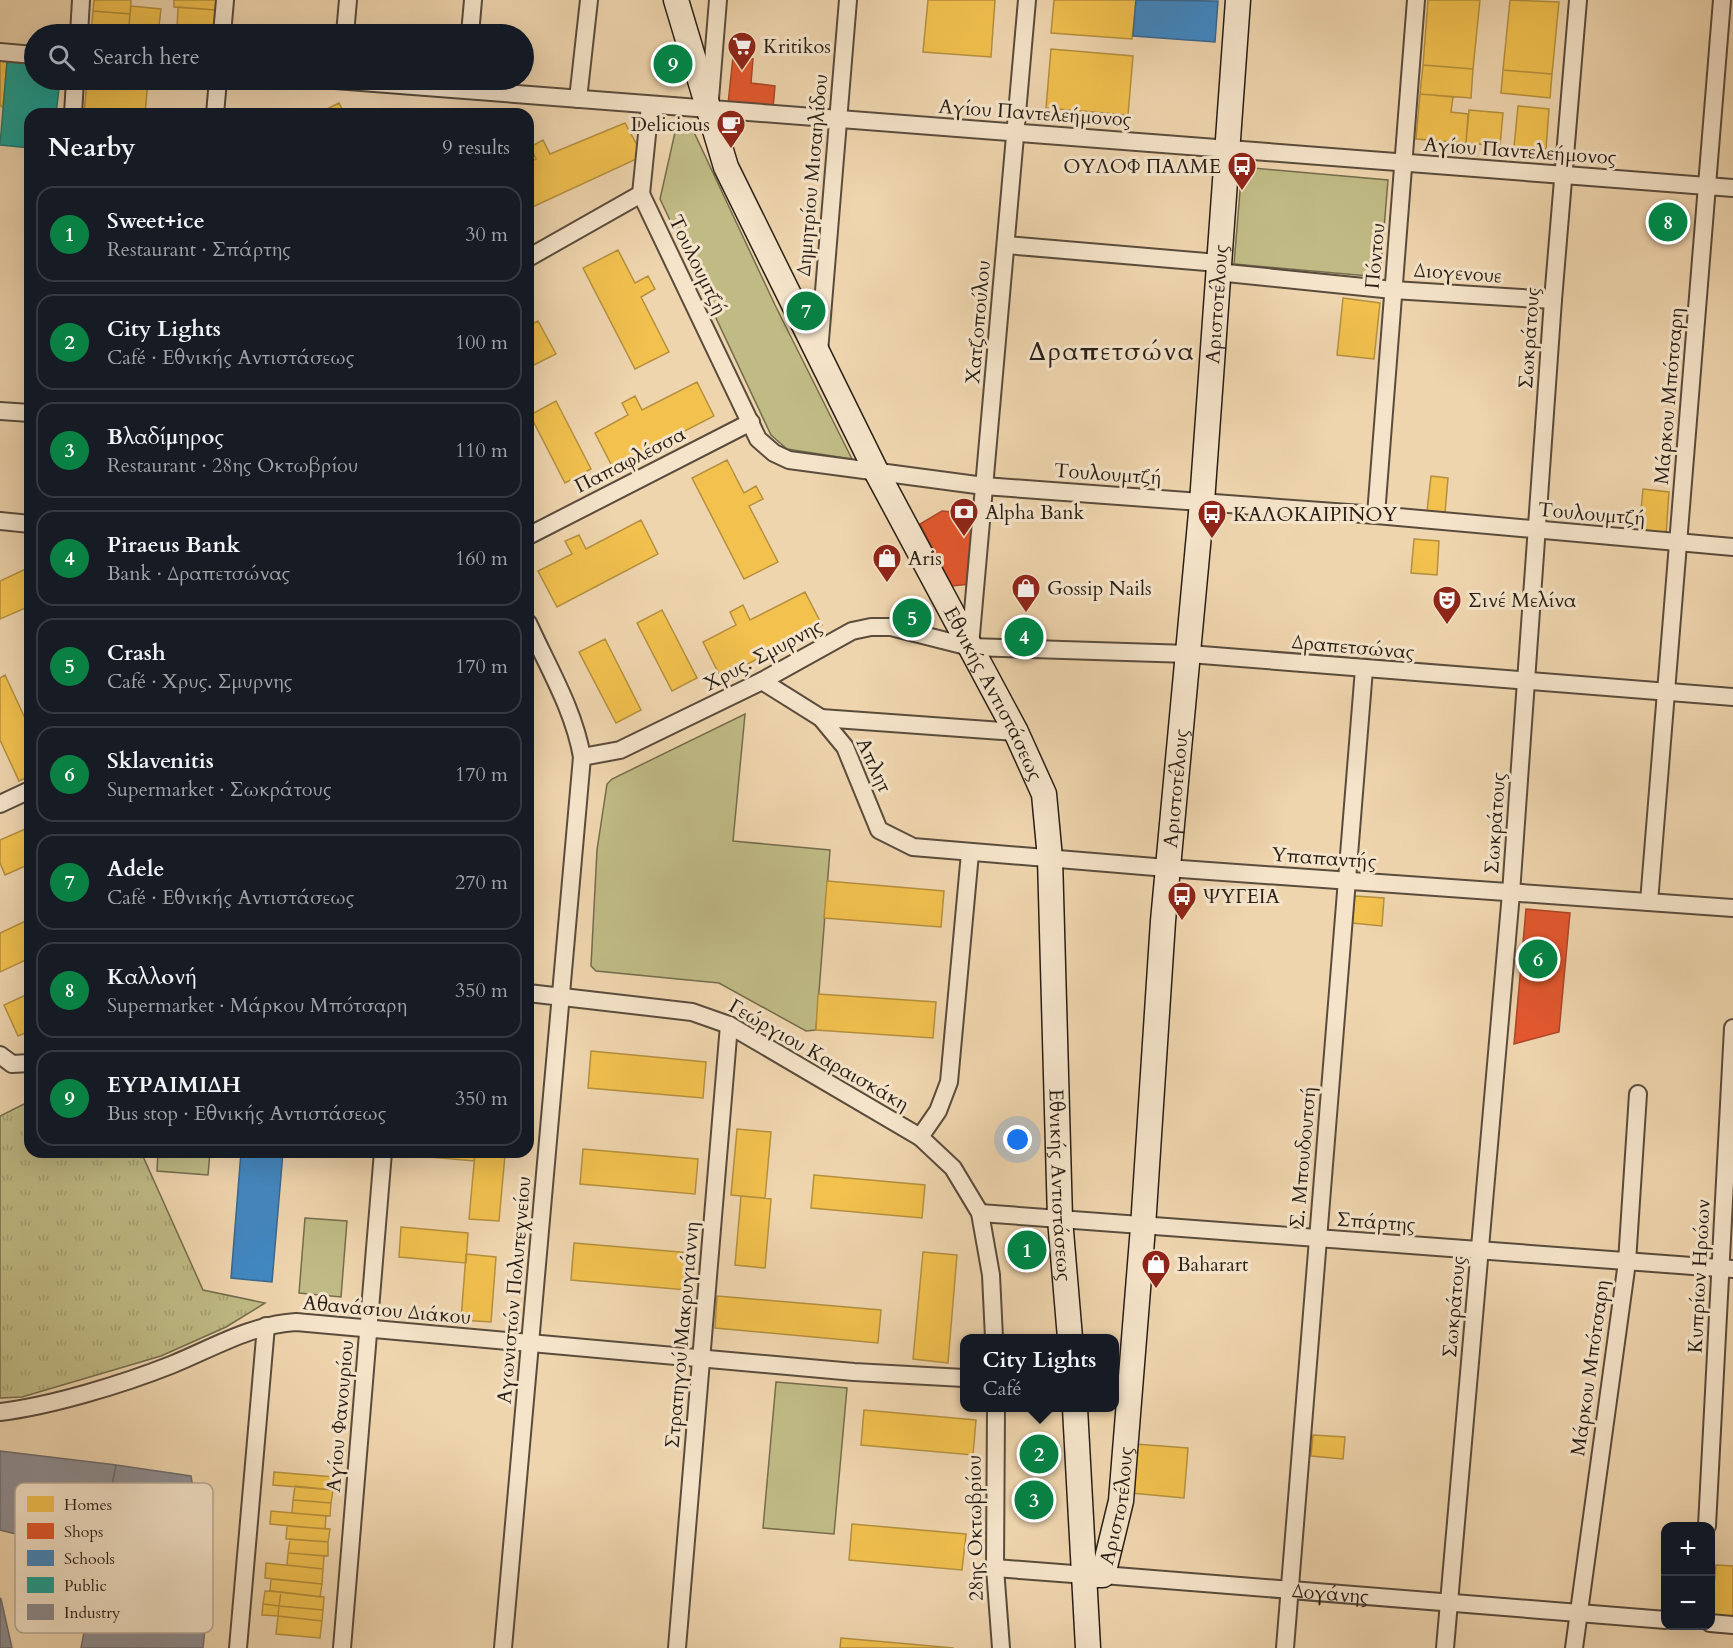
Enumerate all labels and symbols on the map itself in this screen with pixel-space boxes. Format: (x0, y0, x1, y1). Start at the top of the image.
supermarket icon: Kritikos (726, 30, 758, 72)
place label: Kritikos (763, 33, 831, 60)
pin: 9 (654, 42, 692, 86)
street label: Δημητρίου Μισαηλίδου (790, 73, 834, 277)
street label: Αγίου Παντελεήμονος (938, 93, 1133, 133)
cafe icon: Delicious (715, 108, 747, 150)
place label: Delicious (631, 111, 710, 138)
street label: Αγίου Παντελεήμονος (1423, 131, 1618, 171)
bus stop icon: ΟΥΛΟΦ ΠΑΛΜΕ (1226, 150, 1258, 192)
place label: ΟΥΛΟΦ ΠΑΛΜΕ (1063, 153, 1221, 180)
pin: 8 (1648, 200, 1688, 244)
street label: Τουλουμτζή (662, 210, 734, 320)
street label: Πόντου (1359, 222, 1391, 290)
street label: Αριστοτέλους (1198, 243, 1234, 365)
street label: Διογενουε (1413, 256, 1503, 290)
street label: Χατζοπούλου (959, 259, 997, 385)
street label: Σωκράτους (1512, 286, 1546, 390)
pin: 7 (786, 288, 826, 334)
street label: Μάρκου Μπότσαρη (1648, 306, 1690, 486)
district label: Δραπετσώνα (1029, 334, 1195, 369)
street label: Παπαφλέσσα (570, 421, 690, 499)
street label: Τουλουμτζή (1053, 457, 1163, 491)
bank icon: Alpha Bank (948, 496, 980, 538)
street label: Τουλουμτζή (1537, 496, 1647, 532)
bus stop icon: ΚΑΛΟΚΑΙΡΙΝΟΥ (1196, 498, 1228, 540)
place label: Alpha Bank (985, 499, 1085, 526)
place label: ΚΑΛΟΚΑΙΡΙΝΟΥ (1233, 501, 1398, 528)
shop icon: Aris (871, 542, 903, 584)
place label: Aris (908, 545, 942, 572)
shop icon: Gossip Nails (1010, 572, 1042, 614)
place label: Gossip Nails (1047, 575, 1152, 602)
theatre icon: Σινέ Μελίνα (1431, 584, 1463, 626)
place label: Σινέ Μελίνα (1468, 587, 1576, 614)
pin: 5 (892, 596, 932, 640)
street label: Εθνικής Αντιστάσεως (938, 602, 1050, 785)
street label: Χρυς. Σμυρνης (699, 612, 827, 698)
pin: 4 (1004, 614, 1044, 660)
street label: Δραπετσώνας (1291, 628, 1416, 666)
street label: Αριστοτέλους (1156, 727, 1194, 849)
street label: Απλητ (850, 733, 899, 797)
street label: Σωκράτους (1478, 771, 1512, 875)
street label: Υπαπαντής (1271, 841, 1378, 875)
bus stop icon: ΨΥΓΕΙΑ (1166, 880, 1198, 922)
place label: ΨΥΓΕΙΑ (1203, 883, 1281, 910)
pin: 6 (1518, 936, 1558, 982)
street label: Γεώργιου Καραισκάκη (724, 992, 914, 1118)
street label: Σ. Μπουδουτσή (1283, 1085, 1323, 1229)
street label: Εθνικής Αντιστάσεως (1043, 1088, 1079, 1283)
your location (1003, 1125, 1032, 1154)
street label: Αγωνιστών Πολυτεχνείου (491, 1175, 537, 1405)
street label: Κυπρίων Ηρώων (1681, 1198, 1717, 1354)
street label: Σπάρτης (1336, 1206, 1417, 1238)
street label: Στρατηγού Μακρυγιάννη (659, 1221, 705, 1449)
pin: 1 (1008, 1228, 1046, 1272)
shop icon: Baharart (1140, 1248, 1172, 1290)
place label: Baharart (1177, 1251, 1249, 1278)
street label: Σωκράτους (1436, 1255, 1472, 1359)
street label: Μάρκου Μπότσαρη (1564, 1278, 1616, 1458)
street label: Αθανάσιου Διάκου (302, 1289, 472, 1331)
street label: Αγίου Φανουρίου (320, 1339, 360, 1493)
pin: 2 (1020, 1432, 1058, 1476)
street label: Αριστοτέλους (1093, 1445, 1139, 1567)
street label: 28ης Οκτωβρίου (960, 1455, 990, 1601)
pin: 3 (1014, 1478, 1054, 1522)
legend (15, 1483, 213, 1633)
text: Homes (64, 1494, 112, 1516)
text: Shops (64, 1521, 103, 1543)
text: Schools (64, 1548, 115, 1570)
text: Public (64, 1575, 107, 1597)
street label: Δογάνης (1291, 1577, 1370, 1610)
text: Industry (64, 1602, 121, 1624)

